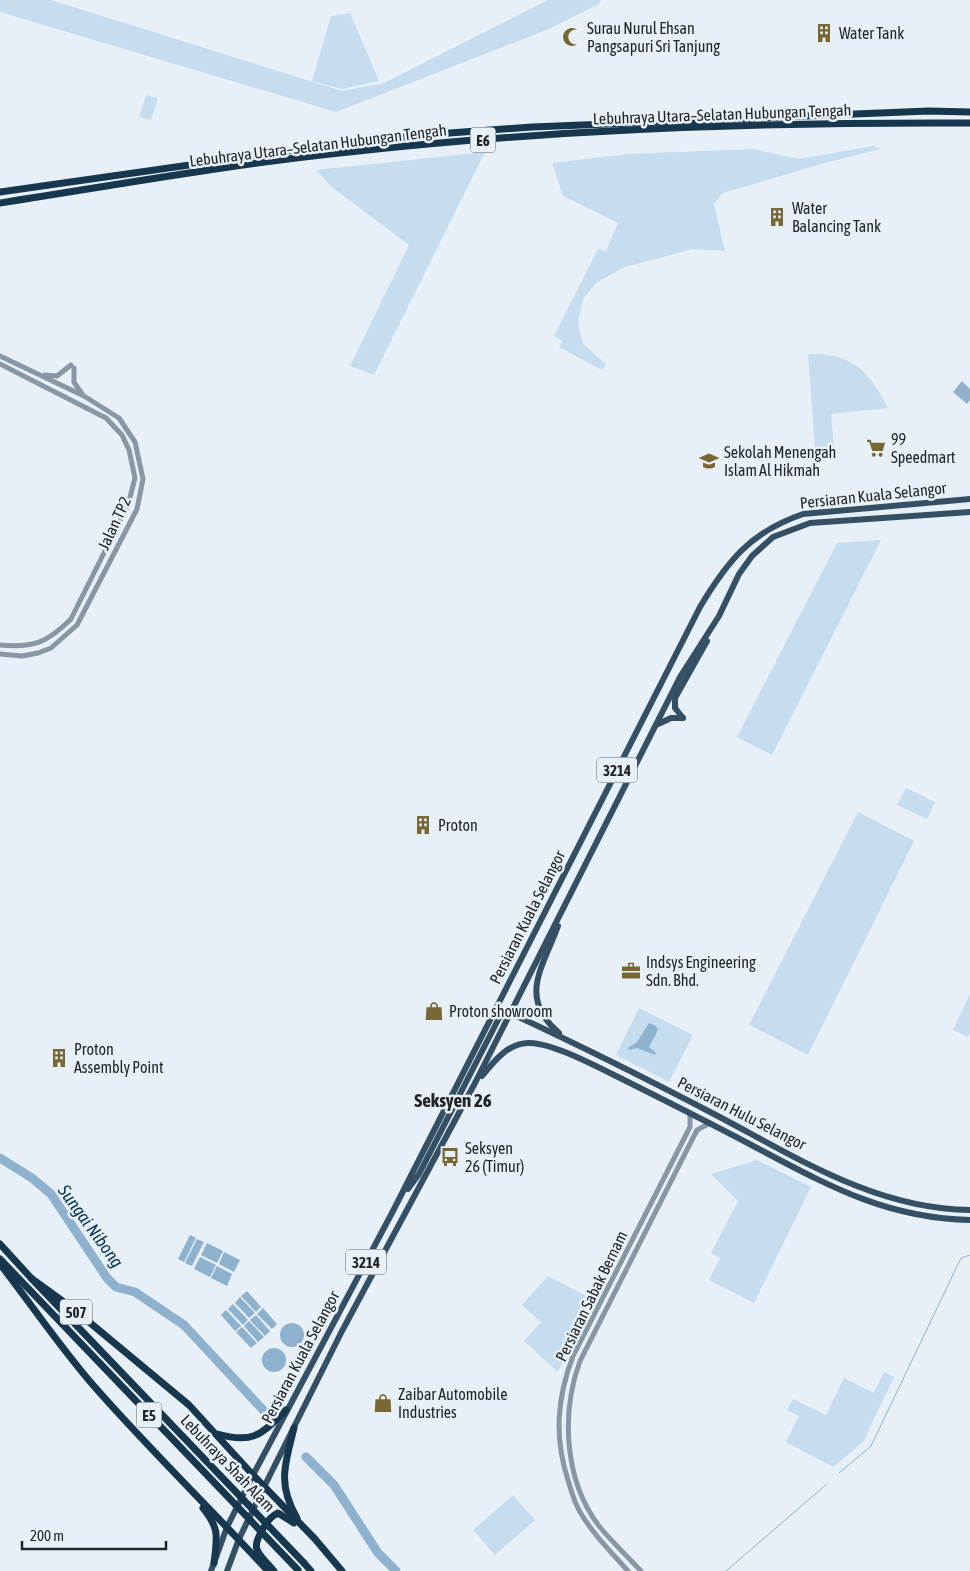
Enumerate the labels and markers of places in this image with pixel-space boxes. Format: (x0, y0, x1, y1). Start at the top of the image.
place label: Surau Nurul Ehsan Pangsapuri Sri Tanjung (587, 19, 720, 56)
building icon: Water Tank (813, 22, 835, 44)
place label: Water Tank (839, 24, 904, 42)
mosque icon: Surau Nurul Ehsan Pangsapuri Sri Tanjung (561, 26, 583, 48)
place label: Water Balancing Tank (792, 199, 881, 236)
building icon: Water Balancing Tank (766, 206, 788, 228)
place label: 99 Speedmart (891, 430, 956, 467)
supermarket icon: 99 Speedmart (865, 437, 887, 459)
place label: Sekolah Menengah Islam Al Hikmah (724, 443, 836, 479)
school or university icon: Sekolah Menengah Islam Al Hikmah (698, 450, 720, 472)
building icon: Proton (412, 814, 434, 836)
place label: Proton (438, 816, 478, 834)
place label: Indsys Engineering Sdn. Bhd. (646, 953, 756, 989)
office icon: Indsys Engineering Sdn. Bhd. (620, 960, 642, 982)
shop icon: Proton showroom (423, 1000, 445, 1022)
place label: Proton showroom (449, 1002, 553, 1020)
place label: Proton Assembly Point (74, 1040, 164, 1077)
building icon: Proton Assembly Point (48, 1047, 70, 1069)
place label: Seksyen 26 (Timur) (465, 1139, 524, 1176)
bus stop icon: Seksyen 26 (Timur) (439, 1146, 461, 1168)
place label: Zaibar Automobile Industries (398, 1385, 507, 1421)
shop icon: Zaibar Automobile Industries (372, 1392, 394, 1414)

